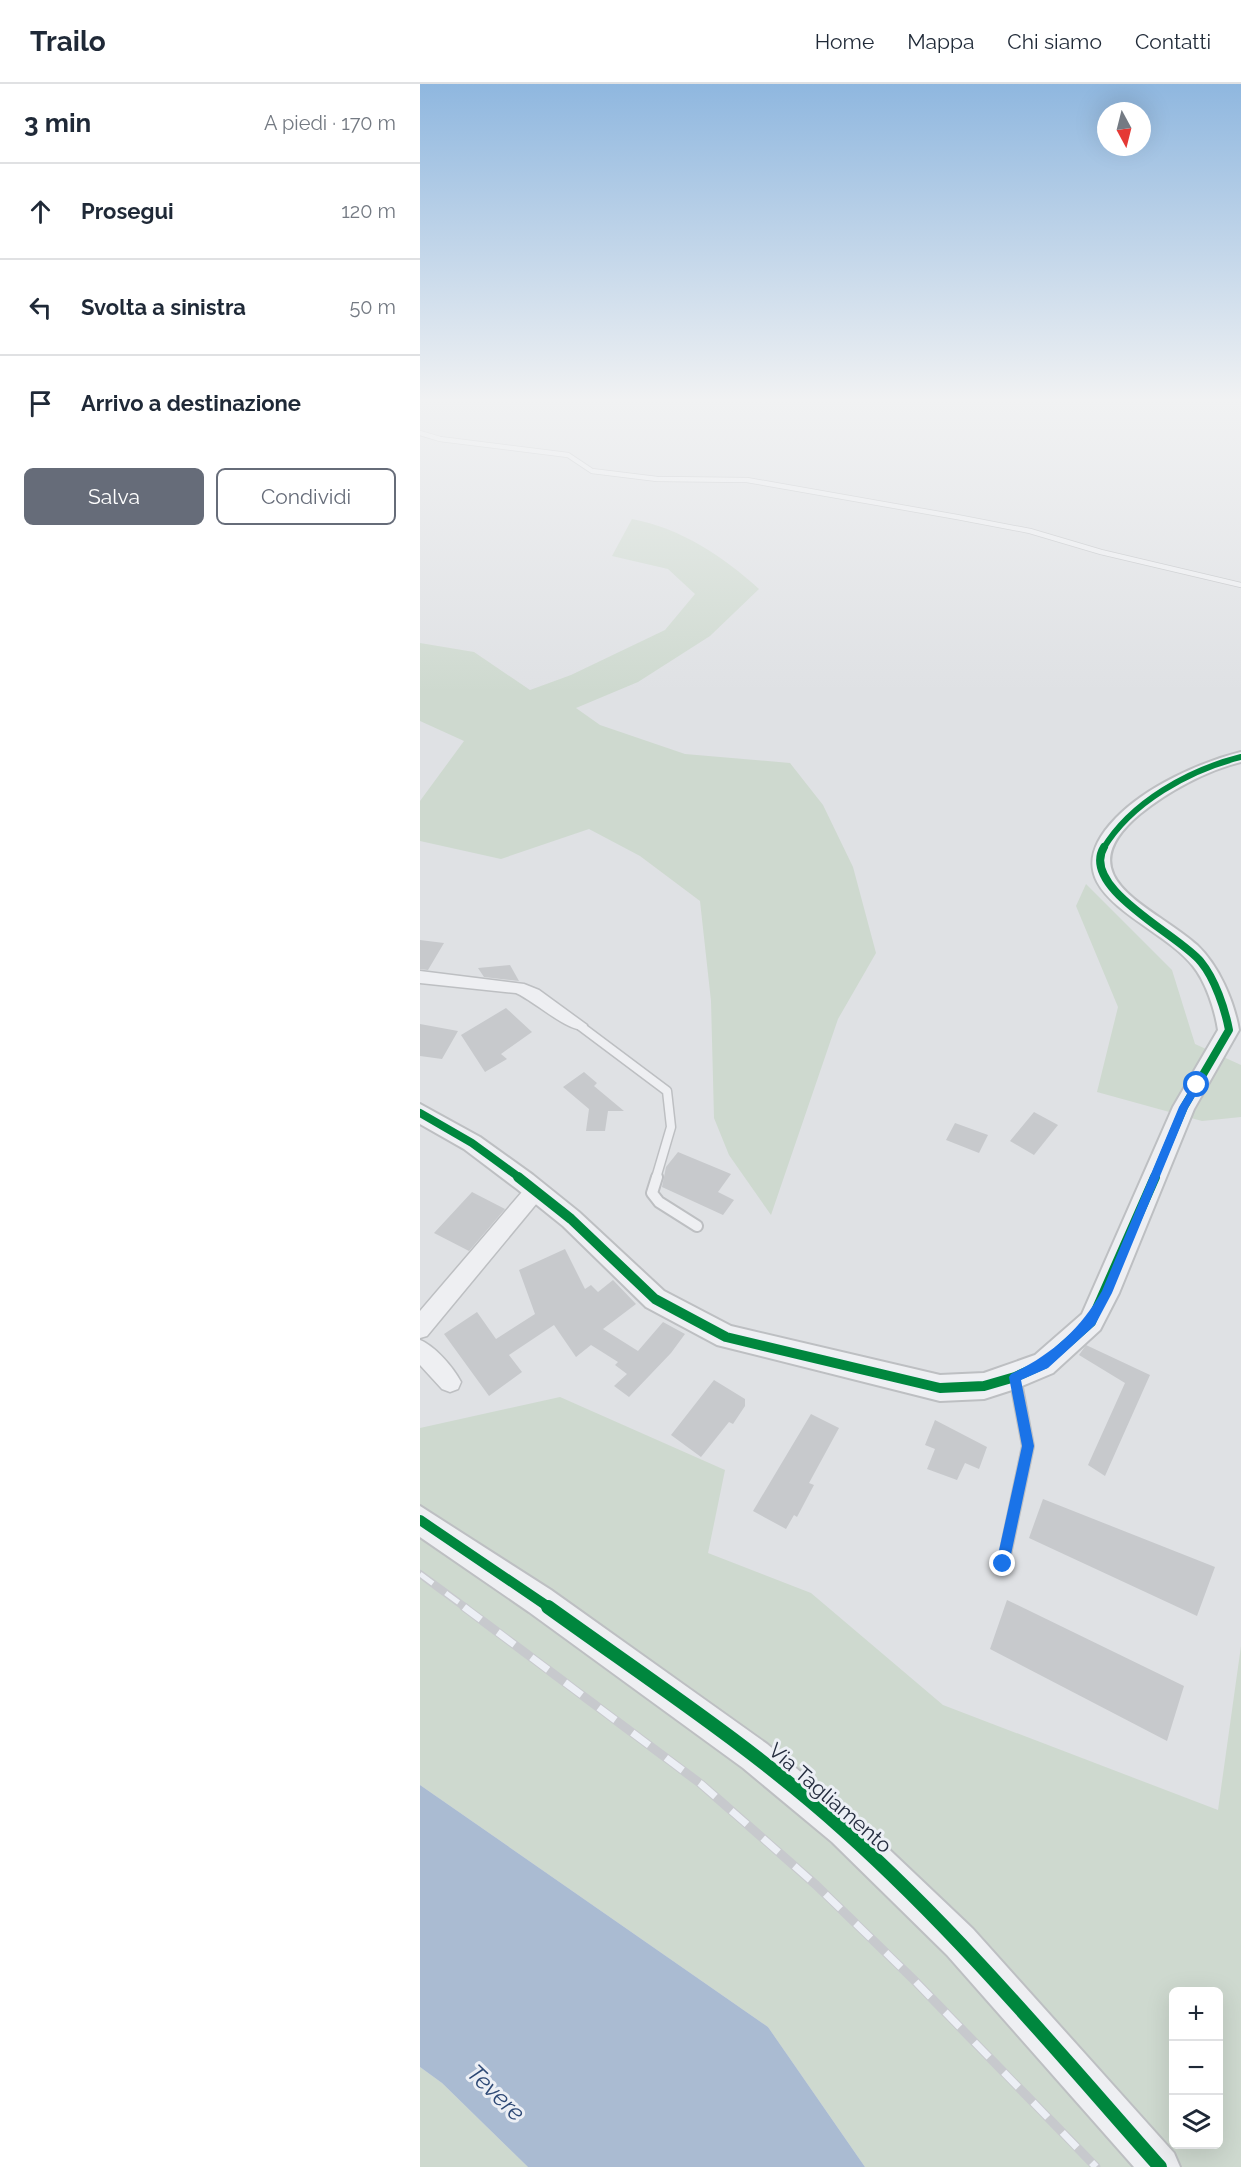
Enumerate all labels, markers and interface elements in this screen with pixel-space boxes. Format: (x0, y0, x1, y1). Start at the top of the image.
text: Trailo (30, 25, 106, 58)
text: Home (815, 29, 874, 54)
text: Mappa (907, 29, 974, 54)
text: Chi siamo (1007, 29, 1102, 54)
text: Contatti (1135, 29, 1211, 54)
north arrow (1097, 102, 1151, 156)
text: 3 min (24, 108, 91, 138)
text: A piedi · 170 m (264, 111, 396, 135)
icon: ahead (24, 195, 57, 228)
text: Prosegui (81, 198, 174, 224)
text: 120 m (341, 199, 396, 223)
icon: left (24, 291, 57, 324)
text: Svolta a sinistra (81, 294, 246, 320)
text: 50 m (349, 295, 396, 319)
icon: arrive (24, 387, 57, 420)
text: Arrivo a destinazione (81, 390, 301, 416)
button: Salva (24, 468, 204, 525)
button: Condividi (216, 468, 396, 525)
route start (1183, 1071, 1209, 1097)
route end (989, 1550, 1015, 1576)
street label: Via Tagliamento (764, 1737, 897, 1858)
map controls (1169, 1987, 1223, 2149)
button: + (1169, 1987, 1223, 2041)
button: − (1169, 2041, 1223, 2095)
water label: Tevere (461, 2058, 531, 2127)
button: layers (1169, 2095, 1223, 2149)

